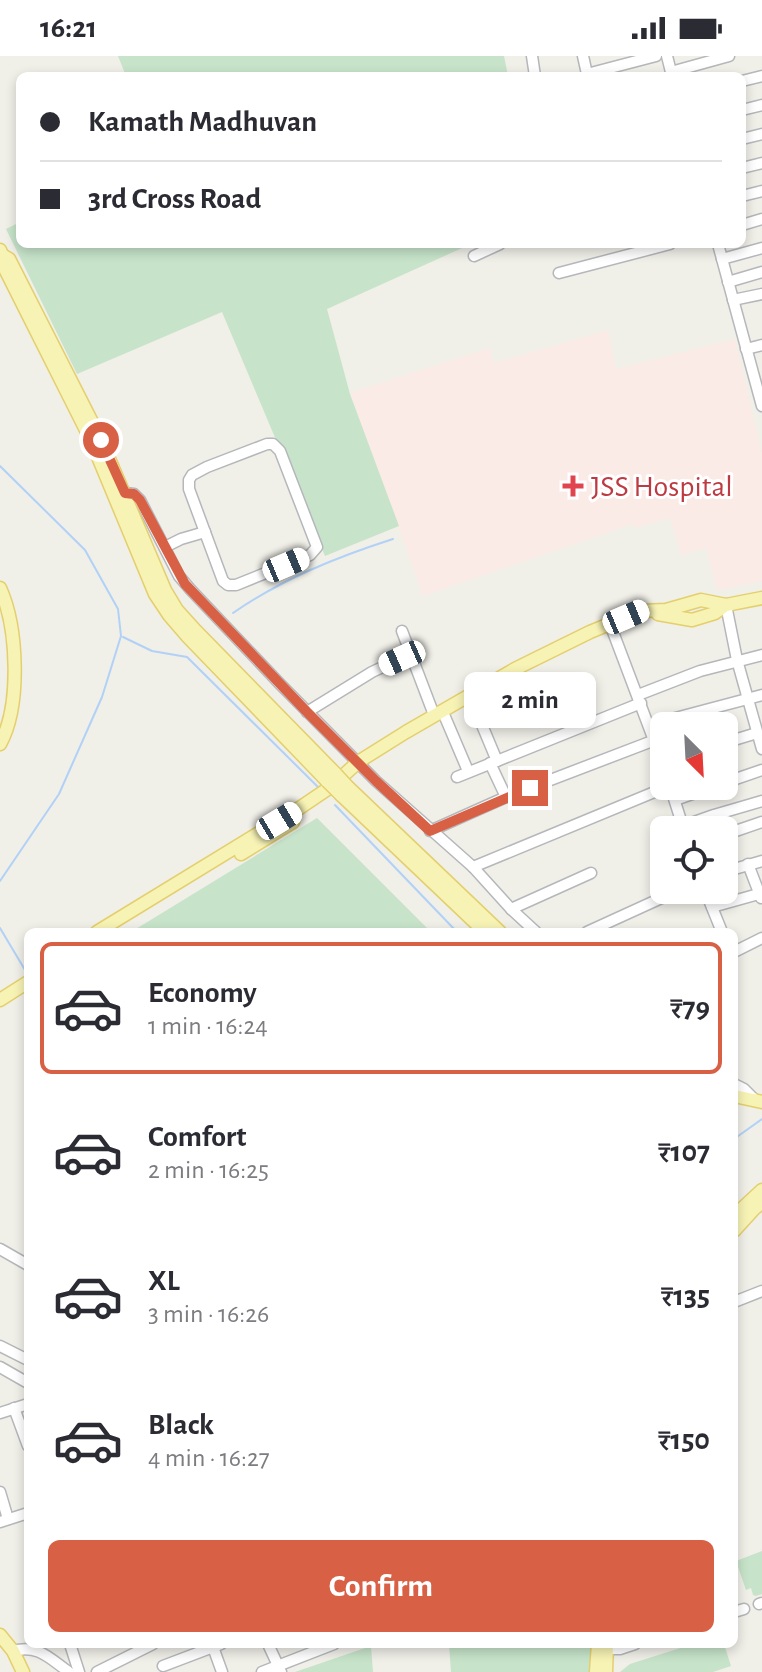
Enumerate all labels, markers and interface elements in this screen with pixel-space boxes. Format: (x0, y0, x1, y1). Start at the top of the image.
text: 16:21 (40, 13, 97, 43)
text: Kamath Madhuvan (88, 107, 317, 137)
text: 3rd Cross Road (88, 184, 261, 214)
route start (83, 422, 119, 458)
place label: JSS Hospital (591, 472, 733, 502)
marker: JSS Hospital (562, 475, 584, 497)
car (259, 545, 313, 585)
car (599, 597, 653, 637)
car (375, 637, 429, 679)
callout: 2 min (464, 672, 596, 728)
text: 2 min (501, 687, 559, 713)
north arrow (650, 712, 738, 800)
map controls (650, 712, 738, 904)
route end (512, 770, 548, 806)
car (252, 798, 306, 844)
button: locate (650, 816, 738, 904)
icon: car (52, 972, 124, 1044)
text: Economy (148, 978, 257, 1008)
text: ₹79 (670, 993, 710, 1023)
text: 1 min · 16:24 (148, 1013, 268, 1039)
icon: car (52, 1116, 124, 1188)
text: Comfort (148, 1122, 247, 1152)
text: ₹107 (658, 1137, 710, 1167)
text: 2 min · 16:25 (148, 1157, 269, 1183)
icon: car (52, 1260, 124, 1332)
text: XL (148, 1266, 180, 1296)
text: ₹135 (661, 1281, 710, 1311)
text: 3 min · 16:26 (148, 1301, 269, 1327)
icon: car (52, 1404, 124, 1476)
text: Black (148, 1410, 214, 1440)
text: ₹150 (658, 1425, 710, 1455)
text: 4 min · 16:27 (148, 1445, 270, 1471)
button: Confirm (48, 1540, 714, 1632)

